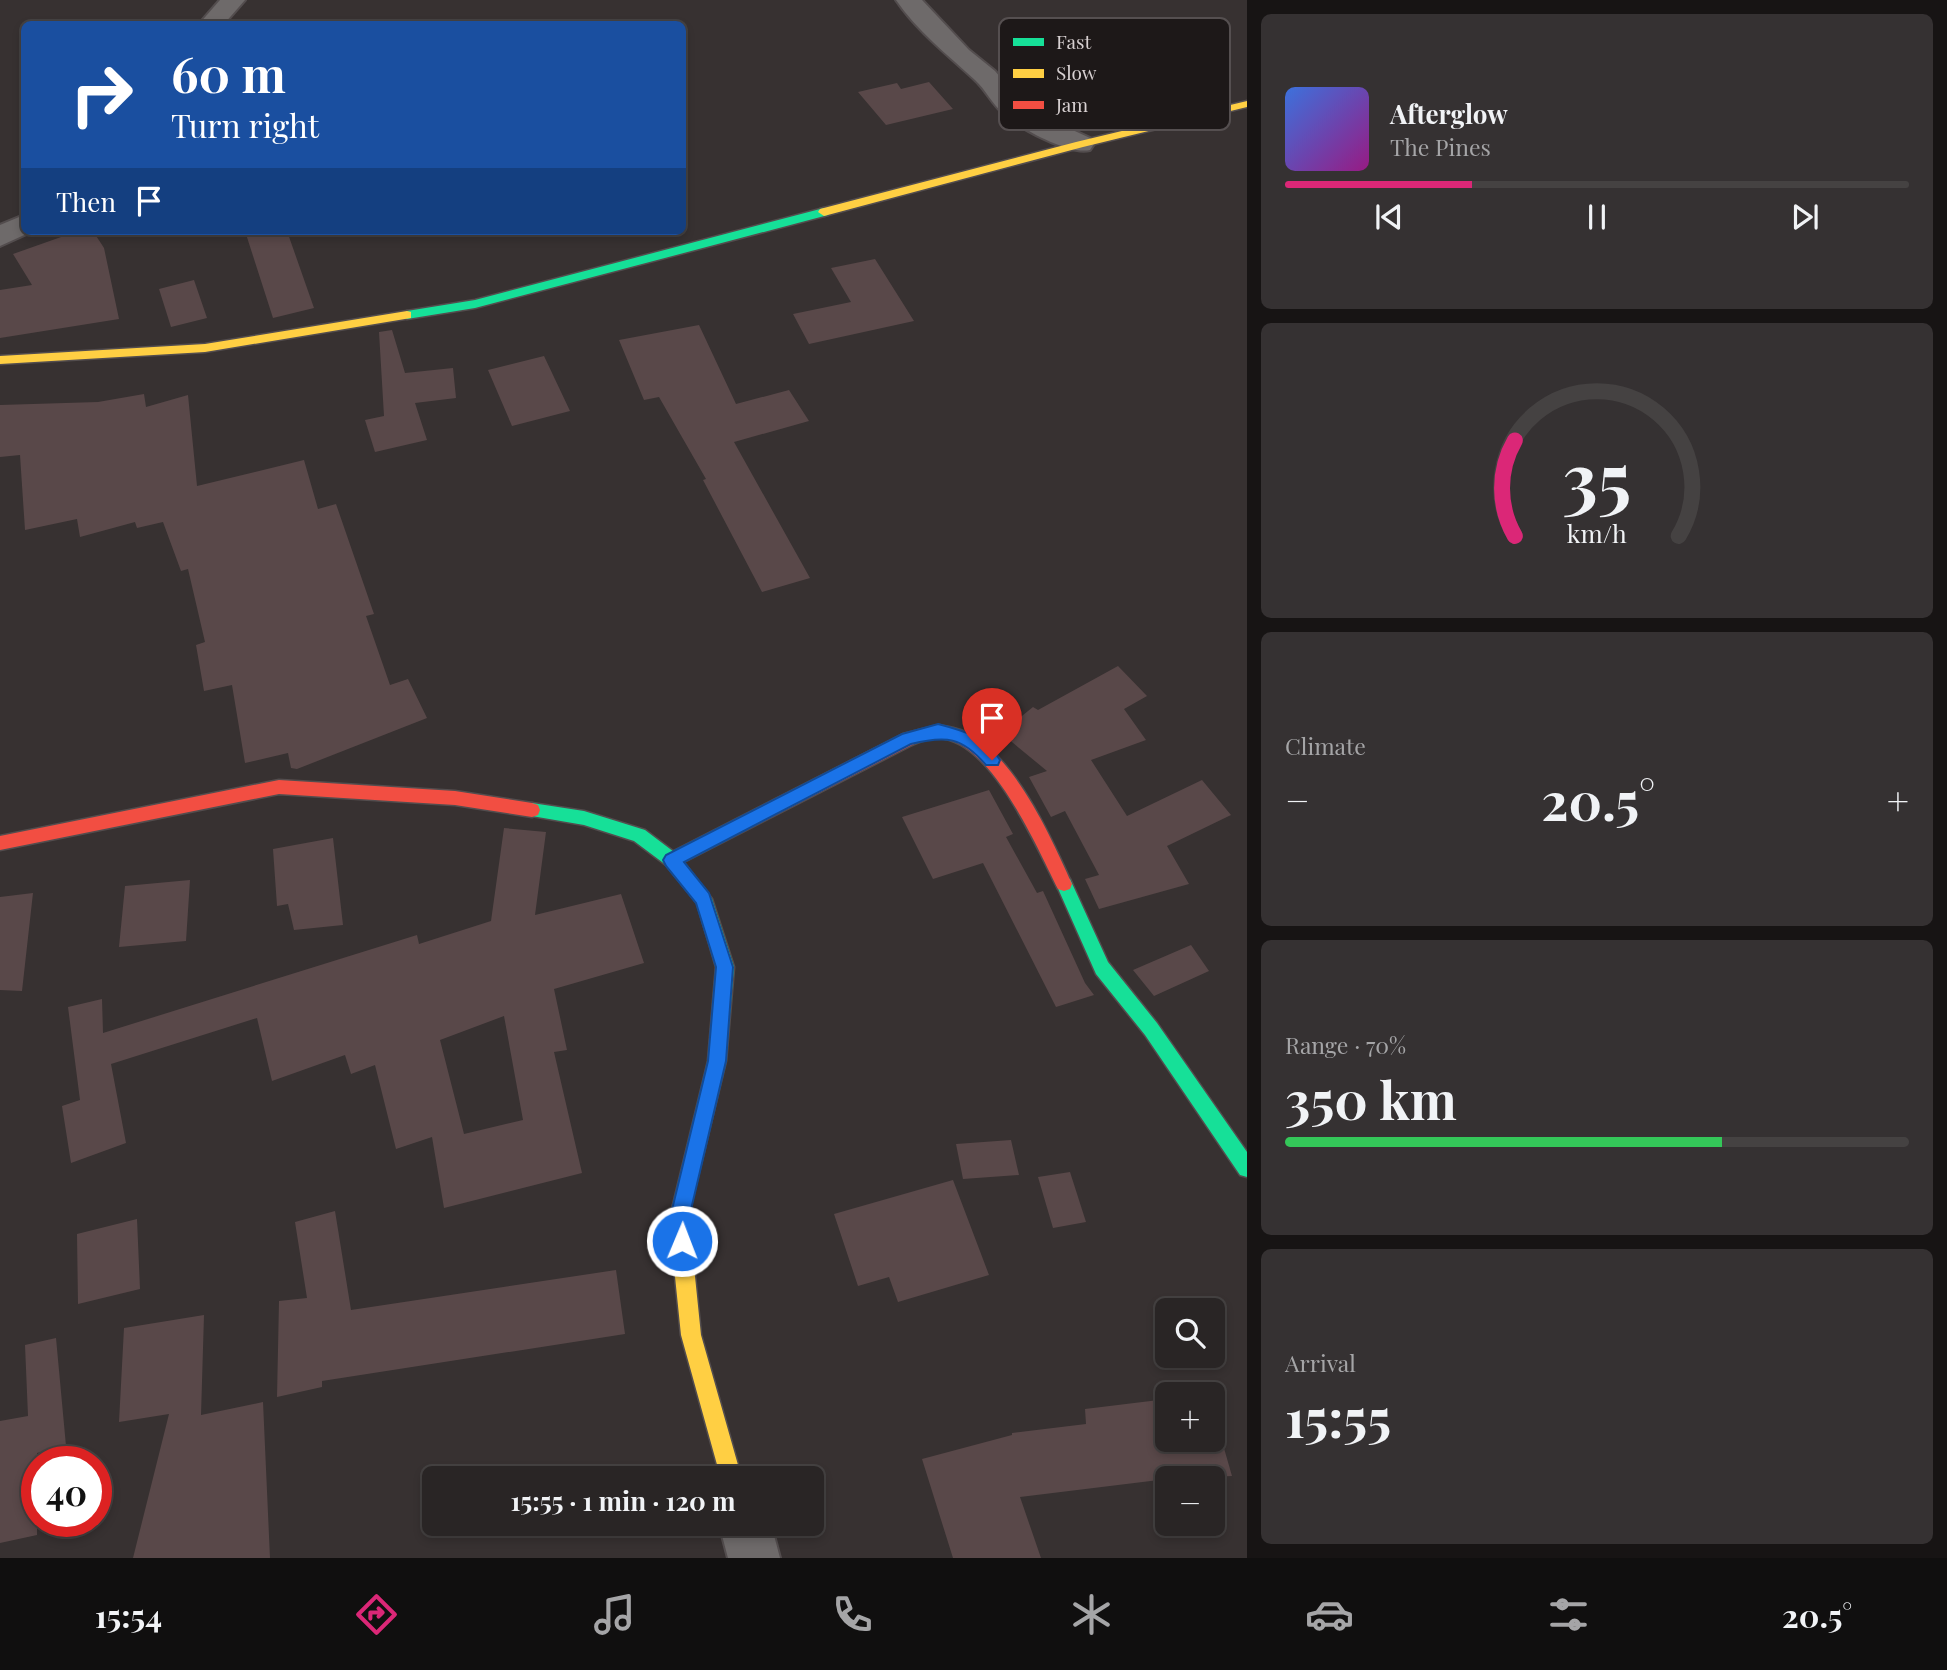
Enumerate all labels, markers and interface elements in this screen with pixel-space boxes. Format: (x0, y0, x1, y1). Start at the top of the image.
legend (999, 18, 1230, 130)
text: Fast (1056, 28, 1092, 54)
text: 60 m (171, 40, 286, 105)
icon: right (56, 49, 147, 140)
text: Slow (1056, 59, 1097, 85)
text: Jam (1055, 91, 1088, 117)
text: Afterglow (1390, 96, 1508, 131)
text: Turn right (171, 103, 319, 146)
text: The Pines (1390, 131, 1491, 162)
icon: arrive (130, 182, 168, 220)
text: Then (56, 184, 116, 219)
icon: previous (1370, 198, 1408, 236)
icon: pause (1578, 198, 1616, 236)
icon: next (1786, 198, 1824, 236)
text: 35 (1563, 428, 1631, 525)
text: km/h (1567, 516, 1627, 549)
pin (962, 688, 1022, 760)
icon: arrive (973, 699, 1011, 737)
text: Climate (1285, 730, 1366, 761)
text: 20.5° (1541, 765, 1655, 834)
text: − (1285, 774, 1310, 825)
text: + (1887, 774, 1909, 825)
text: Range · 70% (1285, 1029, 1406, 1060)
text: 350 km (1285, 1064, 1457, 1133)
position arrow (645, 1204, 719, 1278)
map controls (1155, 1298, 1225, 1536)
button: search (1155, 1298, 1225, 1368)
text: Arrival (1285, 1347, 1356, 1378)
button: + (1155, 1382, 1225, 1452)
text: 15:55 (1285, 1382, 1391, 1451)
speed limit sign: 40 (21, 1446, 112, 1537)
button: − (1155, 1466, 1225, 1536)
text: 15:55 · 1 min · 120 m (511, 1483, 735, 1518)
icon: directions (352, 1590, 401, 1639)
icon: music (590, 1590, 639, 1639)
icon: phone (828, 1590, 877, 1639)
icon: climate (1067, 1590, 1116, 1639)
icon: car (1305, 1590, 1354, 1639)
icon: filters (1544, 1590, 1593, 1639)
text: 15:54 (95, 1593, 162, 1636)
text: 20.5° (1782, 1593, 1852, 1636)

